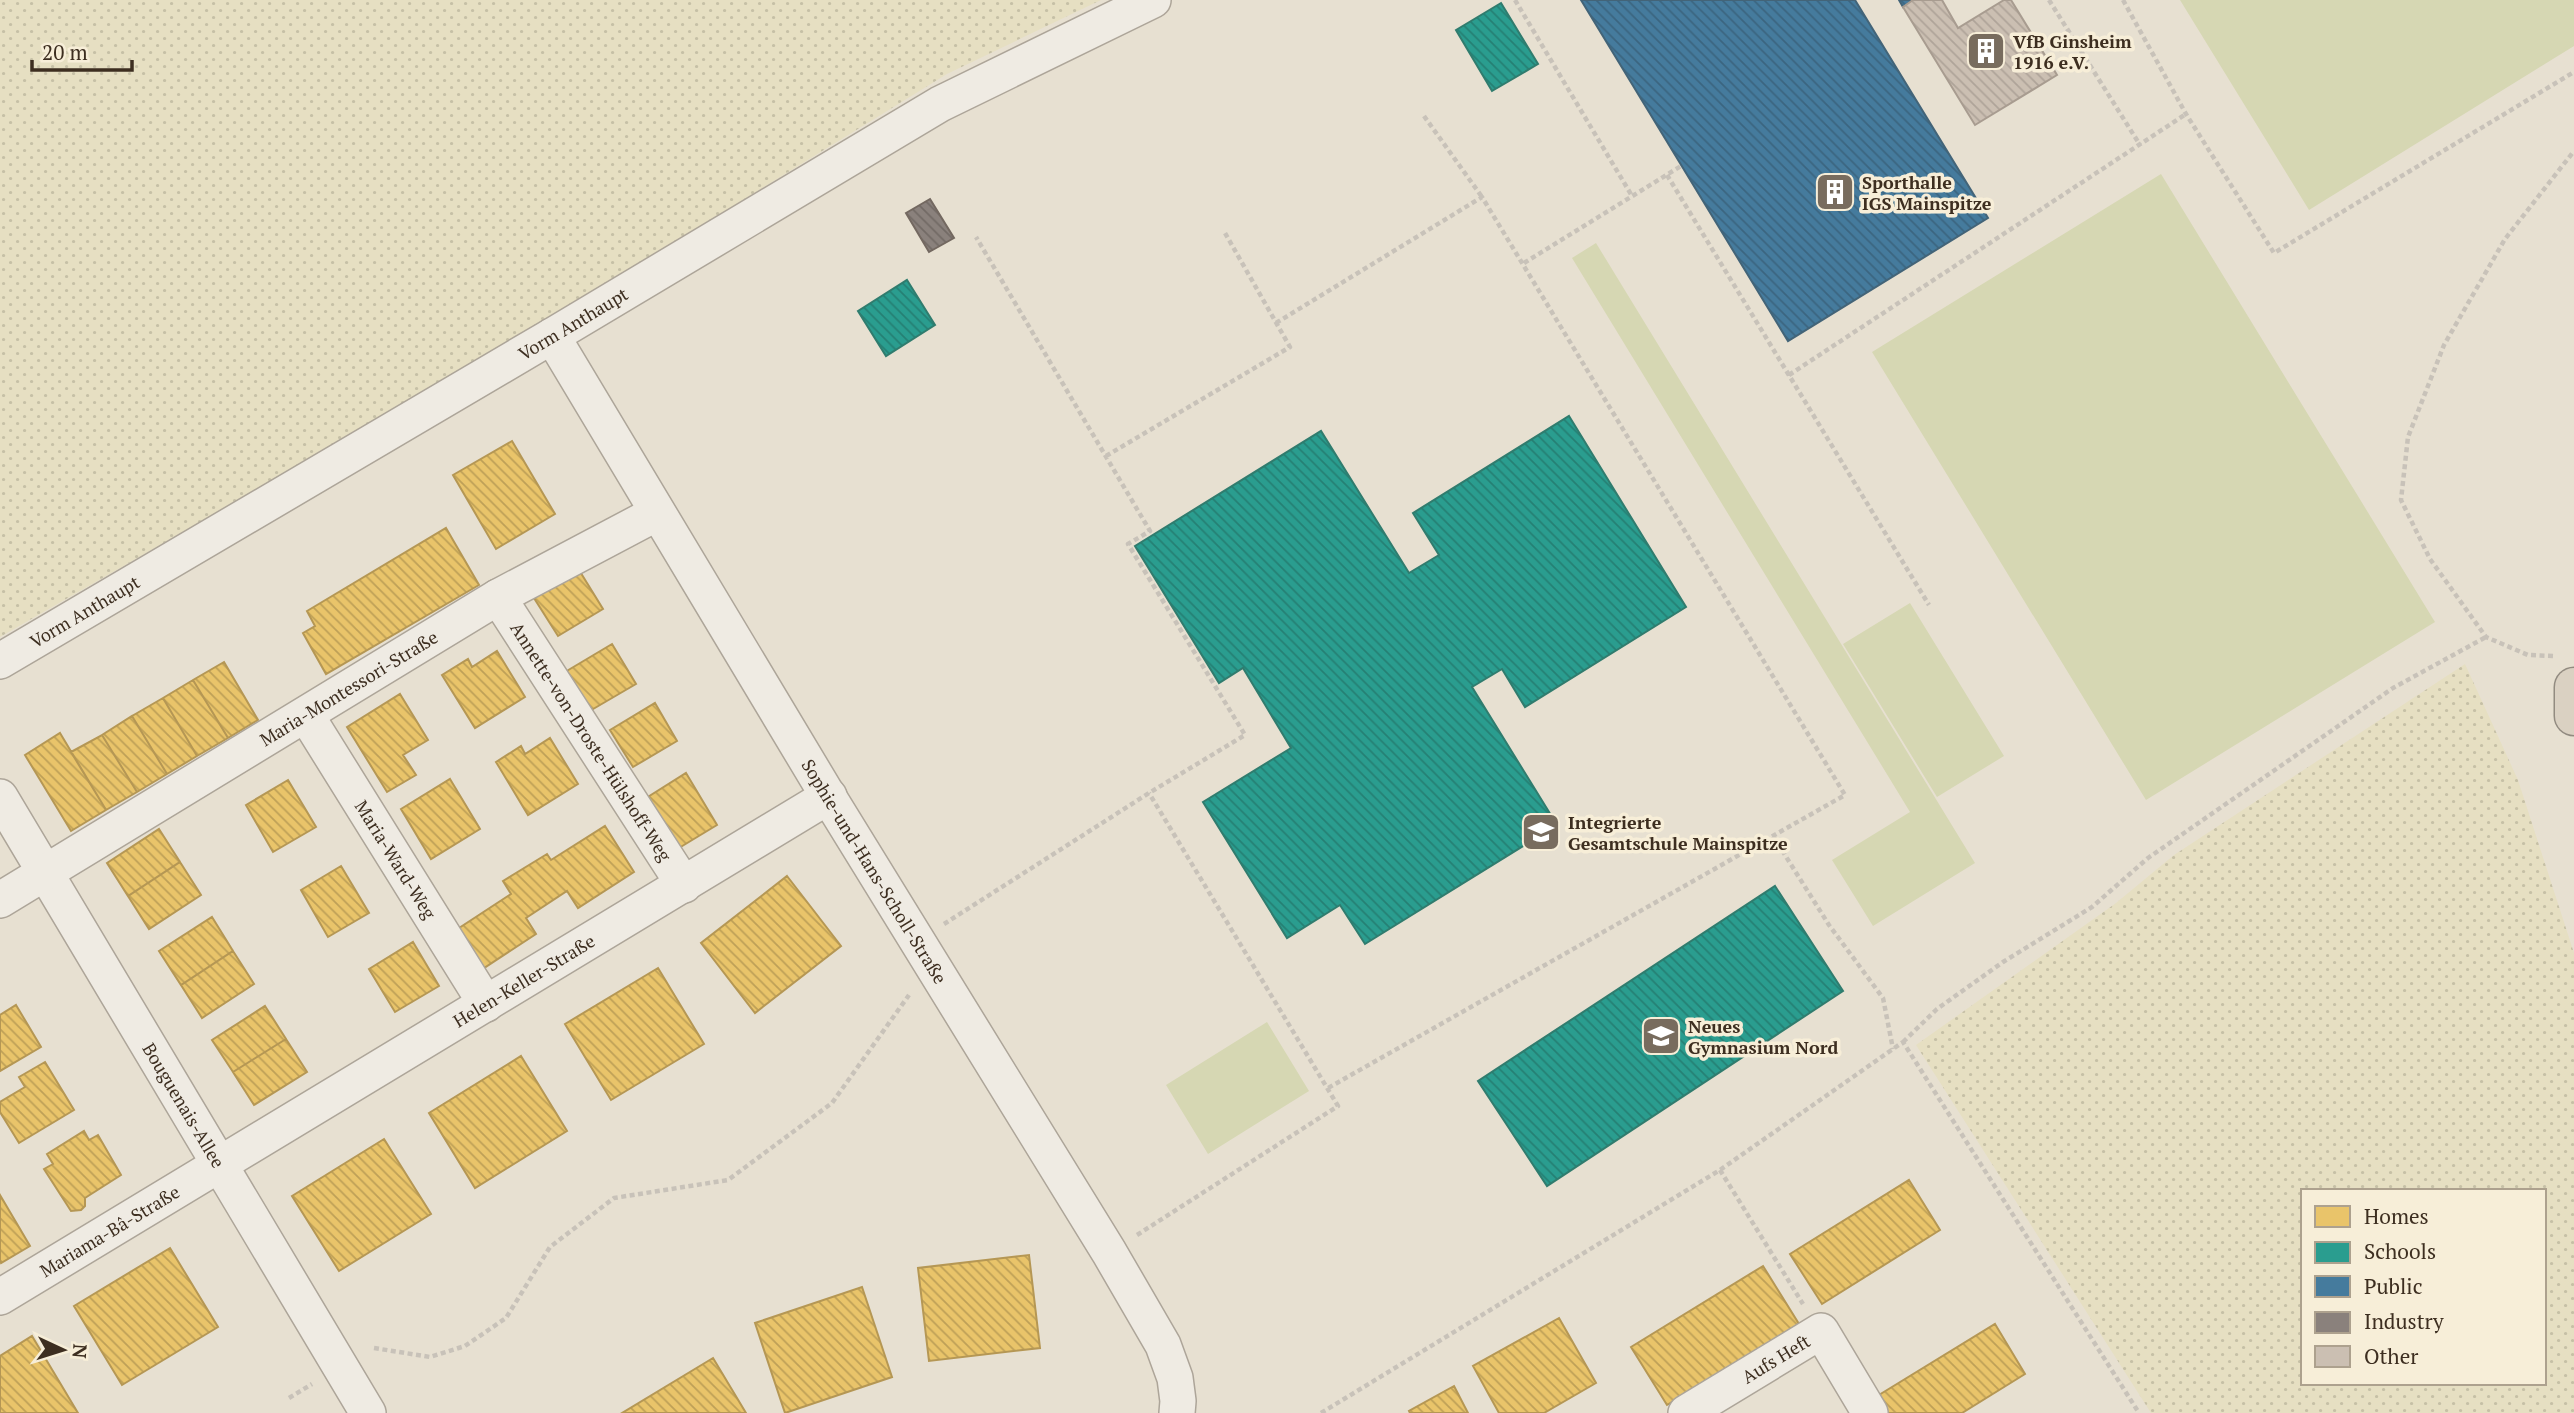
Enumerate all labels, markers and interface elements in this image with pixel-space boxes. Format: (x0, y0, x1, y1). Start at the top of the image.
scale bar (32, 28, 131, 72)
place label: VfB Ginsheim 1916 e.V. (2013, 29, 2132, 74)
building icon: VfB Ginsheim 1916 e.V. (1965, 30, 2007, 72)
text: 20 m (42, 38, 88, 66)
place label: Sporthalle IGS Mainspitze (1862, 170, 1992, 215)
building icon: Sporthalle IGS Mainspitze (1814, 171, 1856, 213)
street label: Vorm Anthaupt (514, 281, 632, 365)
street label: Vorm Anthaupt (25, 569, 144, 653)
street label: Annette-von-Droste-Hülshoff-Weg (505, 617, 678, 866)
street label: Maria-Montessori-Straße (255, 625, 442, 751)
street label: Sophie-und-Hans-Scholl-Straße (796, 754, 953, 988)
street label: Maria-Ward-Weg (350, 795, 442, 924)
place label: Integrierte Gesamtschule Mainspitze (1568, 810, 1788, 855)
school or university icon: Integrierte Gesamtschule Mainspitze (1520, 811, 1562, 853)
street label: Helen-Keller-Straße (448, 928, 599, 1033)
place label: Neues Gymnasium Nord (1688, 1014, 1838, 1059)
school or university icon: Neues Gymnasium Nord (1640, 1015, 1682, 1057)
street label: Bouguenais-Allee (138, 1038, 231, 1172)
street label: Mariama-Bâ-Straße (35, 1179, 184, 1282)
legend (2301, 1189, 2546, 1385)
text: Homes (2364, 1202, 2429, 1230)
text: Schools (2364, 1237, 2436, 1265)
text: Public (2364, 1272, 2422, 1300)
text: Industry (2364, 1307, 2444, 1335)
north arrow (28, 1315, 98, 1385)
street label: Aufs Heft (1737, 1328, 1815, 1388)
text: Other (2364, 1342, 2418, 1370)
text: N (67, 1343, 93, 1360)

